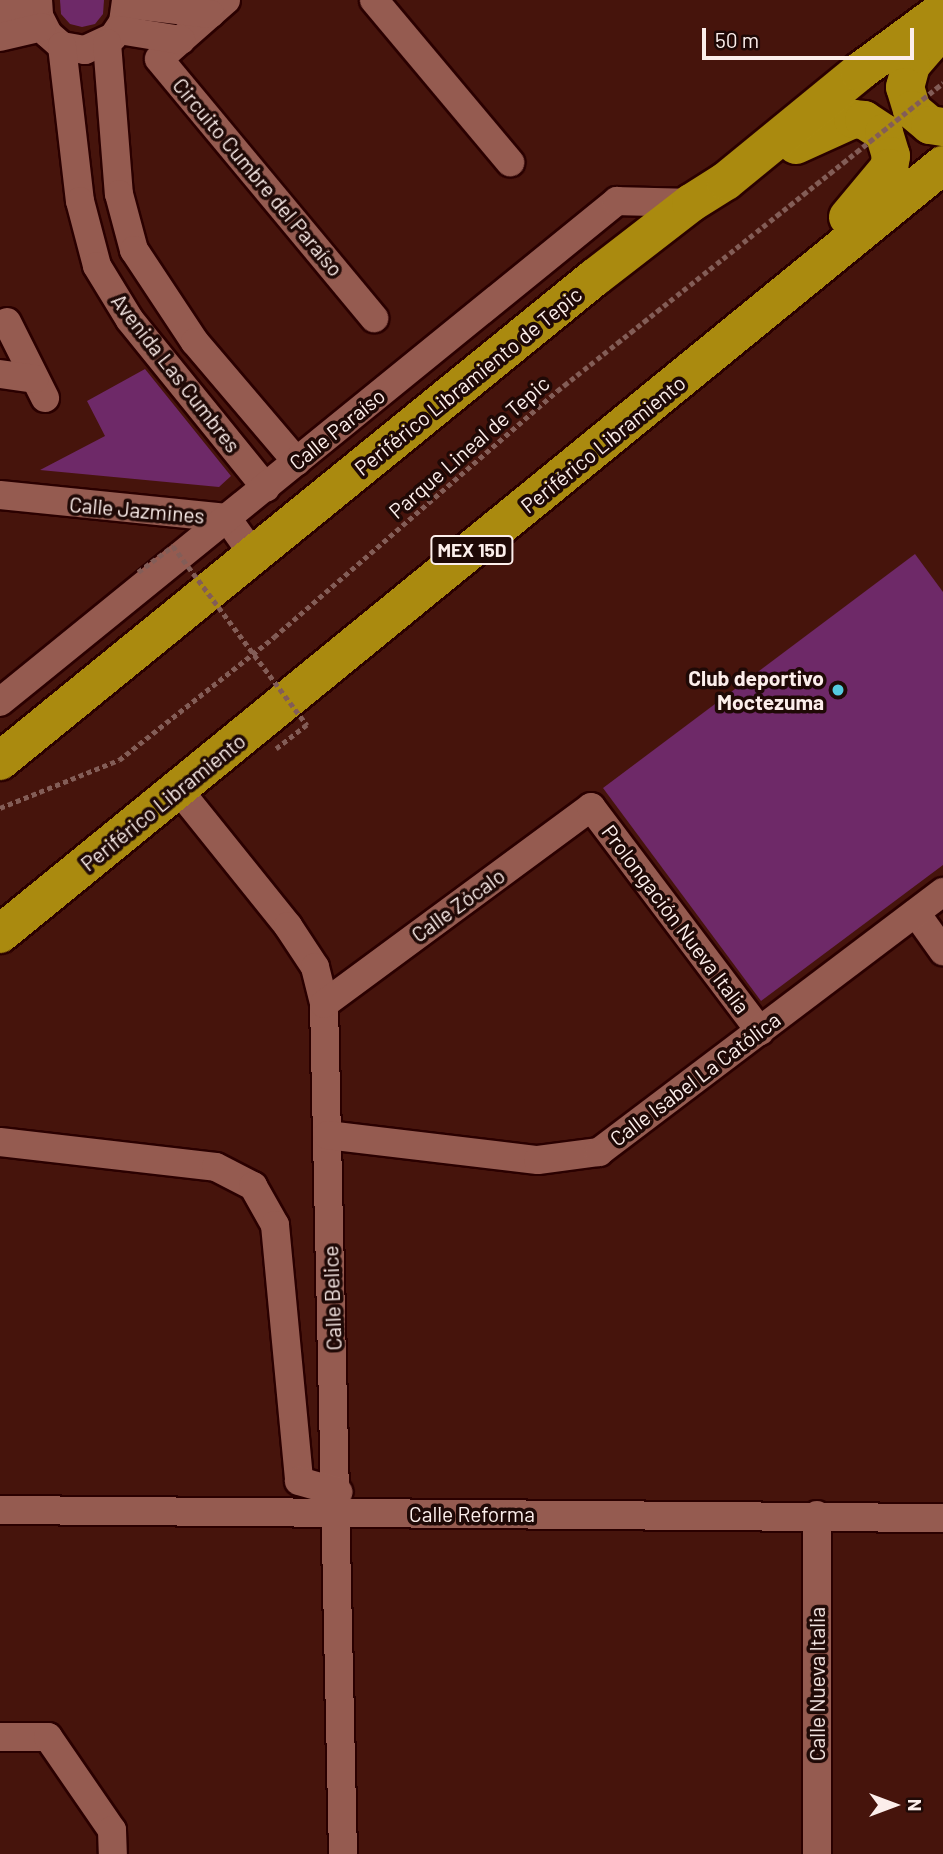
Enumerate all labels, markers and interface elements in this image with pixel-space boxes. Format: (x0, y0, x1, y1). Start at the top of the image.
scale bar (705, 14, 917, 58)
text: 50 m (715, 27, 759, 52)
street label: Circuito Cumbre del Paraíso (168, 73, 348, 281)
street label: Periférico Libramiento de Tepic (349, 281, 587, 481)
street label: Avenida Las Cumbres (106, 289, 246, 457)
street label: Parque Lineal de Tepic (384, 370, 554, 524)
street label: Periférico Libramiento (516, 370, 690, 518)
street label: Calle Paraíso (284, 383, 390, 475)
street label: Calle Jazmines (68, 492, 206, 528)
road number: MEX 15D (430, 534, 514, 566)
place label: Club deportivo Moctezuma (688, 665, 824, 715)
marker: Club deportivo Moctezuma (830, 682, 846, 698)
street label: Periférico Libramiento (76, 728, 250, 876)
street label: Prolongación Nueva Italia (597, 820, 755, 1018)
street label: Calle Zócalo (406, 863, 510, 947)
street label: Calle Isabel La Católica (605, 1007, 785, 1151)
street label: Calle Belice (318, 1245, 346, 1351)
street label: Calle Reforma (409, 1501, 535, 1527)
street label: Calle Nueva Italia (804, 1607, 830, 1761)
north arrow (859, 1770, 929, 1840)
text: N (904, 1799, 927, 1811)

